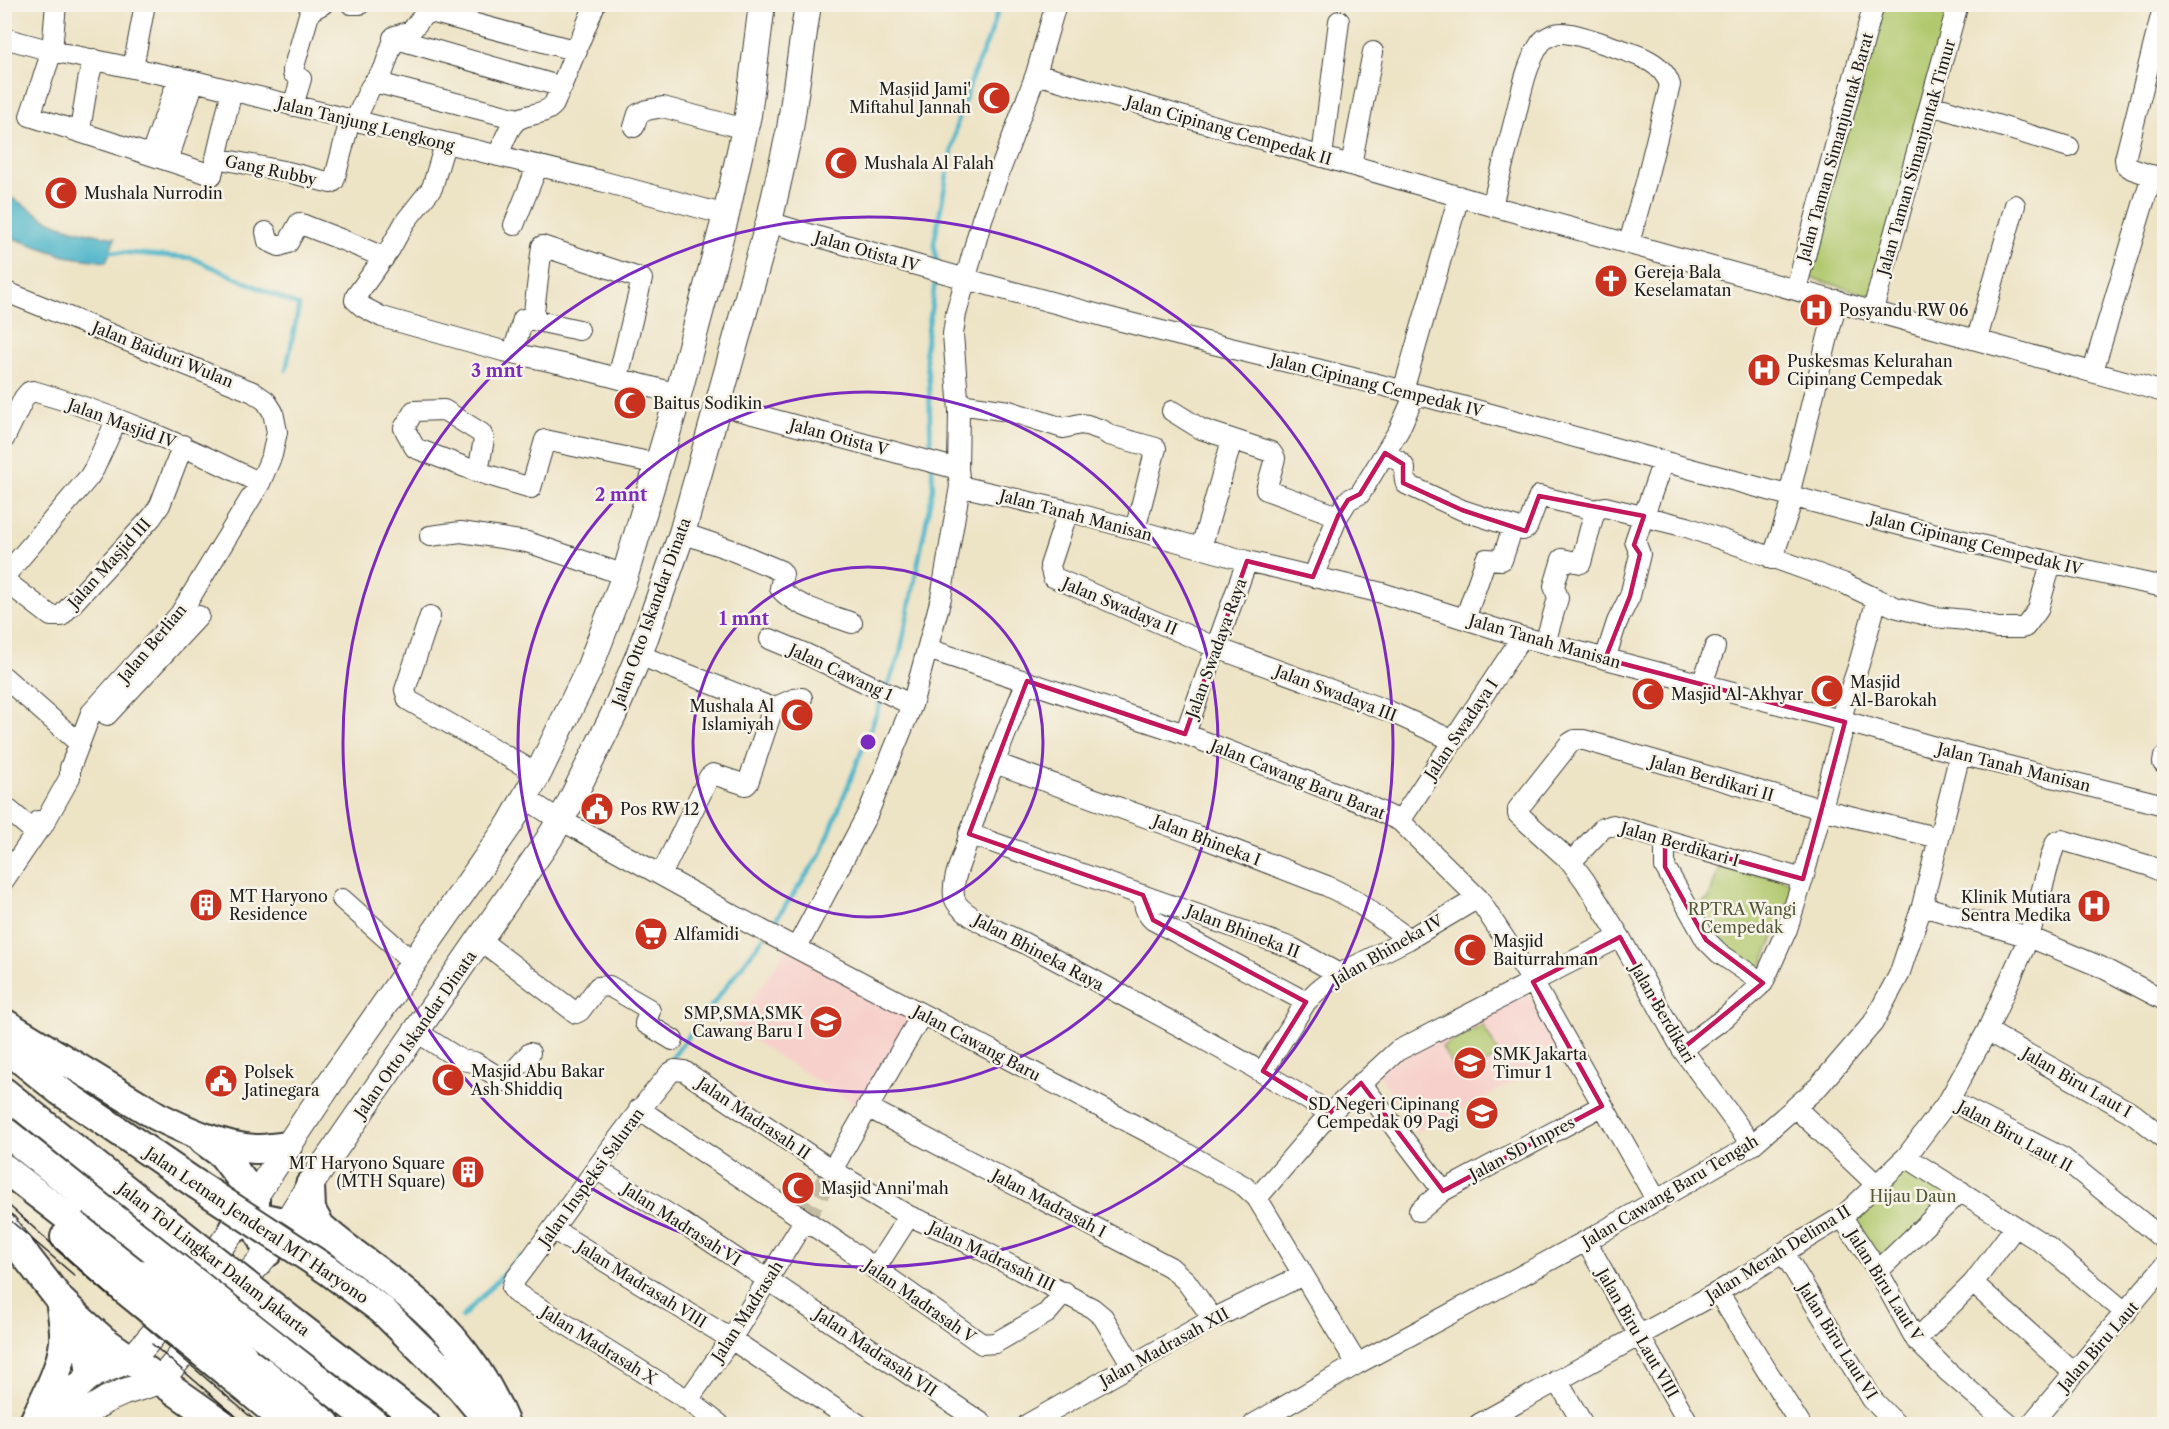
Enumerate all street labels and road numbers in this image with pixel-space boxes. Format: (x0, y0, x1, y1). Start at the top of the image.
street label: Jalan Taman Simanjuntak Barat (1792, 30, 1877, 267)
street label: Jalan Taman Simanjuntak Timur (1872, 36, 1959, 280)
street label: Jalan Cipinang Cempedak II (1121, 90, 1334, 169)
street label: Jalan Tanjung Lengkong (272, 92, 457, 156)
street label: Gang Rubby (223, 151, 320, 190)
street label: Jalan Otista IV (810, 226, 922, 276)
street label: Jalan Baiduri Wulan (87, 315, 236, 391)
street label: Jalan Cipinang Cempedak IV (1266, 348, 1486, 421)
street label: Jalan Masjid IV (62, 393, 179, 452)
street label: Jalan Otista V (785, 413, 891, 460)
street label: Jalan Tanah Manisan (995, 484, 1155, 545)
street label: Jalan Cipinang Cempedak IV (1865, 506, 2085, 579)
street label: Jalan Masjid III (61, 514, 155, 614)
street label: Jalan Otto Iskandar Dinata (606, 514, 695, 712)
street label: Jalan Swadaya II (1057, 572, 1180, 639)
street label: Jalan Swadaya Raya (1180, 575, 1251, 724)
street label: Jalan Berlian (111, 600, 191, 689)
street label: Jalan Tanah Manisan (1464, 609, 1623, 672)
street label: Jalan Cawang 1 (783, 638, 896, 705)
street label: Jalan Swadaya III (1269, 659, 1400, 725)
street label: Jalan Swadaya I (1418, 675, 1502, 786)
street label: Jalan Cawang Baru Barat (1205, 734, 1389, 823)
street label: Jalan Tanah Manisan (1932, 738, 2093, 796)
street label: Jalan Berdikari II (1645, 750, 1776, 805)
street label: Jalan Bhineka I (1148, 809, 1264, 870)
street label: Jalan Berdikari I (1616, 817, 1741, 870)
street label: Jalan Bhineka II (1181, 899, 1302, 962)
street label: Jalan Bhineka Raya (968, 908, 1108, 995)
street label: Jalan Bhineka IV (1325, 910, 1447, 991)
street label: Jalan Otto Iskandar Dinata (348, 946, 481, 1124)
street label: Jalan Berdikari (1625, 957, 1700, 1066)
street label: Jalan Cawang Baru (907, 999, 1044, 1085)
street label: Jalan Biru Laut I (2016, 1041, 2135, 1121)
street label: Jalan Madrasah II (691, 1071, 814, 1163)
street label: Jalan Biru Laut II (1951, 1095, 2076, 1176)
street label: Jalan Inspeksi Saluran (532, 1104, 648, 1253)
street label: Jalan SD Inpres (1463, 1112, 1578, 1186)
street label: Jalan Cawang Baru Tengah (1576, 1130, 1762, 1253)
street label: Jalan Letnan Jenderal MT Haryono (139, 1141, 373, 1308)
street label: Jalan Madrasah I (986, 1163, 1109, 1241)
street label: Jalan Tol Lingkar Dalam Jakarta (112, 1176, 314, 1340)
street label: Jalan Madrasah VI (616, 1177, 745, 1270)
street label: Jalan Merah Delima II (1700, 1200, 1854, 1307)
street label: Jalan Madrasah III (923, 1215, 1059, 1295)
street label: Jalan Biru Laut V (1841, 1223, 1928, 1345)
street label: Jalan Madrasah VIII (571, 1234, 711, 1332)
street label: Jalan Madrasah V (858, 1253, 980, 1347)
street label: Jalan Madrasah (705, 1257, 787, 1368)
street label: Jalan Biru Laut VIII (1591, 1262, 1683, 1401)
street label: Jalan Biru Laut VI (1792, 1276, 1882, 1403)
street label: Jalan Biru Laut (2052, 1297, 2143, 1397)
street label: Jalan Madrasah X (535, 1300, 661, 1389)
street label: Jalan Madrasah VII (808, 1302, 941, 1400)
street label: Jalan Madrasah XII (1093, 1303, 1232, 1392)

